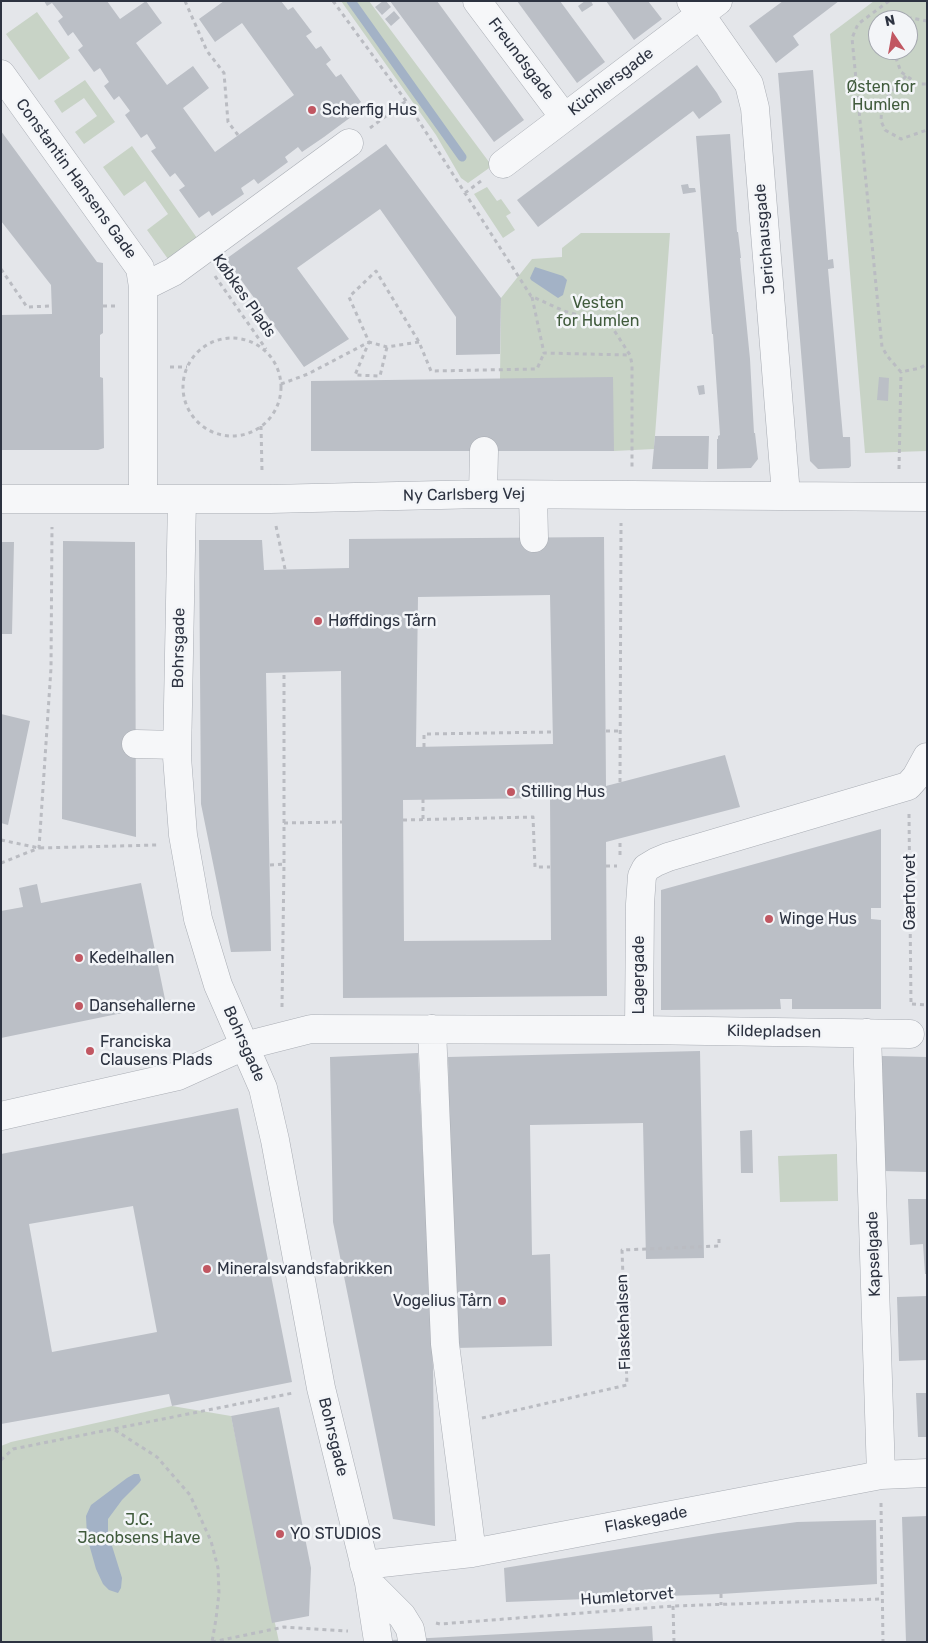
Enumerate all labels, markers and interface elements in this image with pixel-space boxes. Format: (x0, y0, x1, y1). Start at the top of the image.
north arrow (868, 10, 918, 60)
text: N (883, 11, 897, 30)
street label: Freundsgade (484, 14, 558, 104)
street label: Küchlersgade (565, 44, 657, 120)
park label: Østen for Humlen (846, 77, 916, 115)
street label: Constantin Hansens Gade (11, 95, 141, 263)
place label: Scherfig Hus (322, 100, 417, 120)
marker: Scherfig Hus (306, 104, 318, 116)
street label: Jerichausgade (751, 183, 779, 295)
street label: Købkes Plads (208, 251, 280, 341)
park label: Vesten for Humlen (556, 293, 640, 331)
street label: Ny Carlsberg Vej (403, 484, 525, 506)
street label: Bohrsgade (169, 607, 189, 689)
place label: Høffdings Tårn (328, 611, 437, 631)
marker: Høffdings Tårn (312, 615, 324, 627)
place label: Stilling Hus (521, 782, 605, 802)
marker: Stilling Hus (505, 786, 517, 798)
street label: Gærtorvet (900, 854, 920, 930)
place label: Winge Hus (779, 909, 857, 929)
marker: Winge Hus (763, 913, 775, 925)
street label: Lagergade (629, 935, 649, 1015)
place label: Kedelhallen (89, 948, 174, 968)
marker: Kedelhallen (73, 952, 85, 964)
place label: Dansehallerne (89, 996, 196, 1016)
marker: Dansehallerne (73, 1000, 85, 1012)
street label: Bohrsgade (219, 1003, 269, 1085)
street label: Kildepladsen (727, 1022, 821, 1042)
place label: Franciska Clausens Plads (100, 1032, 213, 1070)
marker: Franciska Clausens Plads (84, 1045, 96, 1057)
street label: Kapselgade (863, 1211, 885, 1297)
place label: Mineralsvandsfabrikken (217, 1259, 393, 1279)
marker: Mineralsvandsfabrikken (201, 1263, 213, 1275)
street label: Flaskehalsen (613, 1274, 635, 1370)
place label: Vogelius Tårn (393, 1291, 492, 1311)
marker: Vogelius Tårn (496, 1295, 508, 1307)
street label: Bohrsgade (314, 1396, 352, 1478)
street label: Flaskegade (603, 1503, 689, 1537)
park label: J.C. Jacobsens Have (78, 1510, 200, 1548)
place label: YO STUDIOS (290, 1524, 381, 1544)
marker: YO STUDIOS (274, 1528, 286, 1540)
street label: Humletorvet (580, 1584, 674, 1610)

